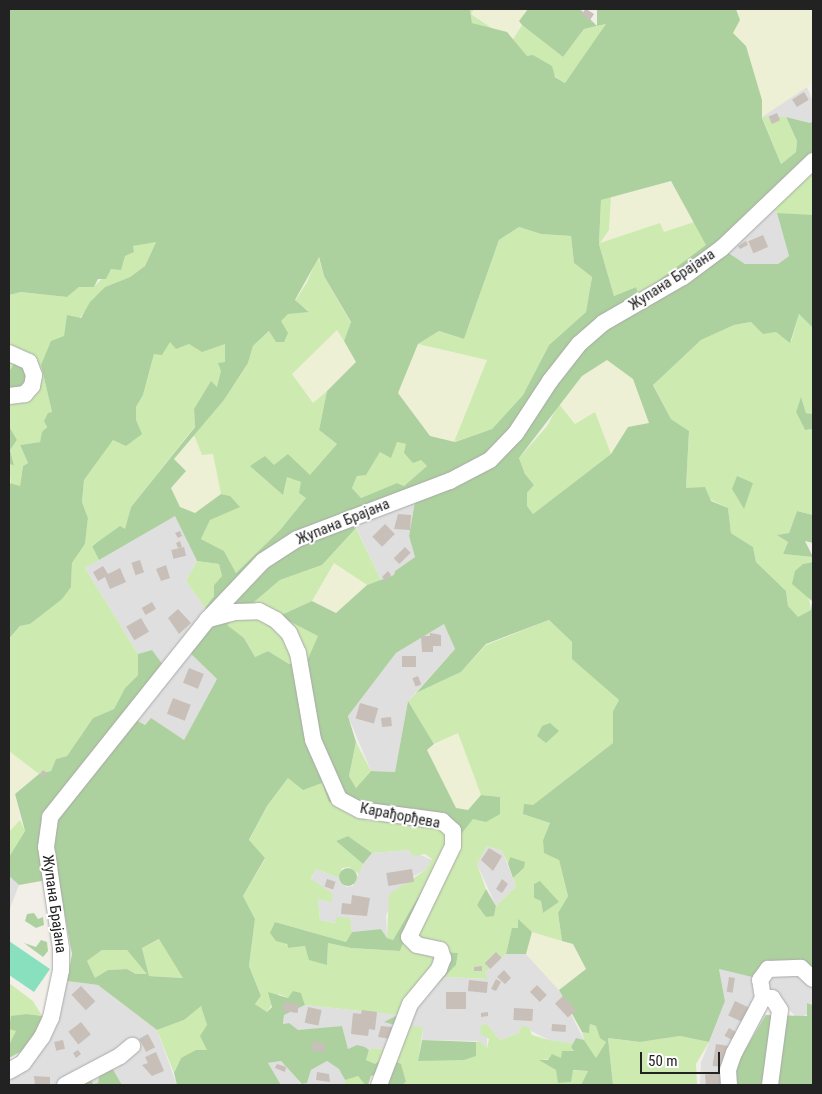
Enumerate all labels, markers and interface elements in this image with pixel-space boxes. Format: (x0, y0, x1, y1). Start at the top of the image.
street label: Жупана Брајана (626, 245, 718, 315)
street label: Жупана Брајана (294, 495, 392, 549)
street label: Карађорђева (358, 799, 442, 833)
street label: Жупана Брајана (38, 854, 70, 954)
scale bar (642, 1042, 722, 1074)
text: 50 m (648, 1052, 678, 1070)

